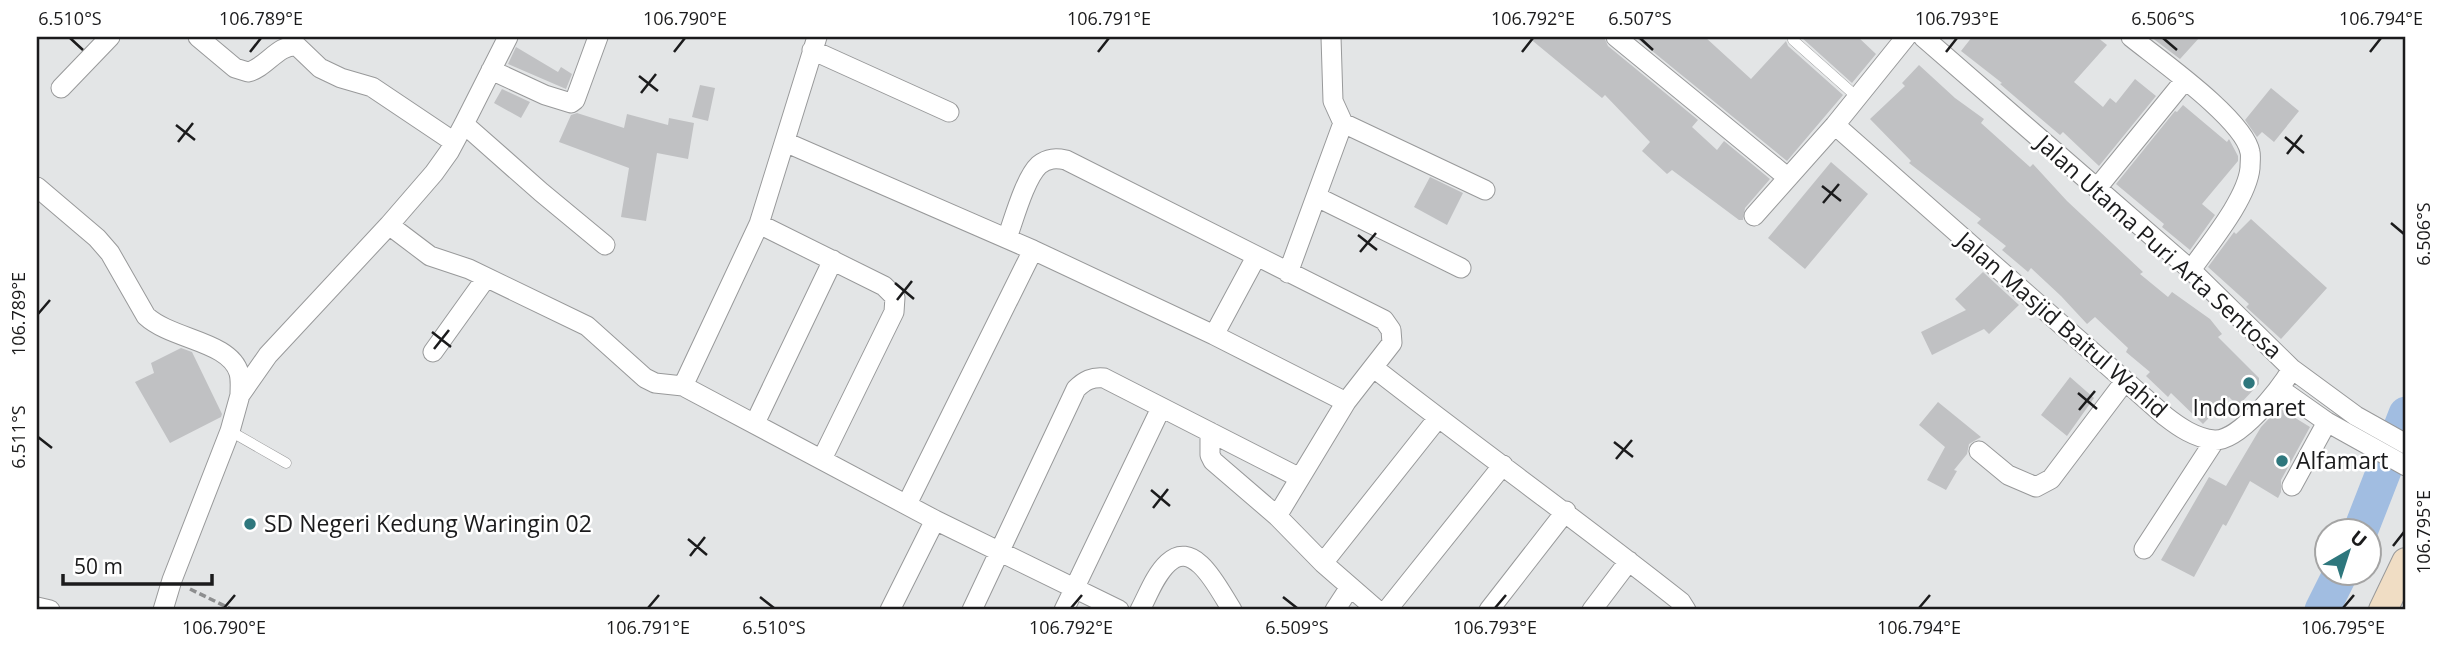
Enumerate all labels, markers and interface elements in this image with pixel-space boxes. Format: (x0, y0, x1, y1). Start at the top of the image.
text: 6.510°S (38, 6, 102, 30)
text: 106.789°E (219, 6, 303, 30)
text: 106.790°E (643, 6, 727, 30)
text: 106.791°E (1067, 6, 1151, 30)
text: 106.792°E (1491, 6, 1575, 30)
text: 6.507°S (1608, 6, 1672, 30)
text: 106.793°E (1915, 6, 1999, 30)
text: 6.506°S (2131, 6, 2195, 30)
text: 106.794°E (2339, 6, 2423, 30)
street label: Jalan Utama Puri Arta Sentosa (2028, 126, 2290, 365)
text: 6.506°S (2411, 202, 2435, 266)
street label: Jalan Masjid Baitul Wahid (1949, 223, 2175, 425)
text: 106.789°E (6, 272, 30, 356)
marker: Indomaret (2241, 375, 2257, 391)
place label: Indomaret (2192, 391, 2306, 423)
text: 6.511°S (6, 405, 30, 469)
place label: Alfamart (2296, 444, 2389, 476)
marker: Alfamart (2274, 453, 2290, 469)
text: 106.795°E (2411, 490, 2435, 574)
place label: SD Negeri Kedung Waringin 02 (264, 507, 592, 539)
marker: SD Negeri Kedung Waringin 02 (242, 516, 258, 532)
north arrow (2314, 518, 2384, 588)
text: U (2345, 524, 2372, 553)
scale bar (63, 542, 212, 586)
text: 50 m (74, 552, 123, 580)
text: 106.790°E (182, 615, 266, 639)
text: 106.791°E (606, 615, 690, 639)
text: 6.510°S (742, 615, 806, 639)
text: 106.792°E (1029, 615, 1113, 639)
text: 6.509°S (1265, 615, 1329, 639)
text: 106.793°E (1453, 615, 1537, 639)
text: 106.794°E (1877, 615, 1961, 639)
text: 106.795°E (2301, 615, 2385, 639)

